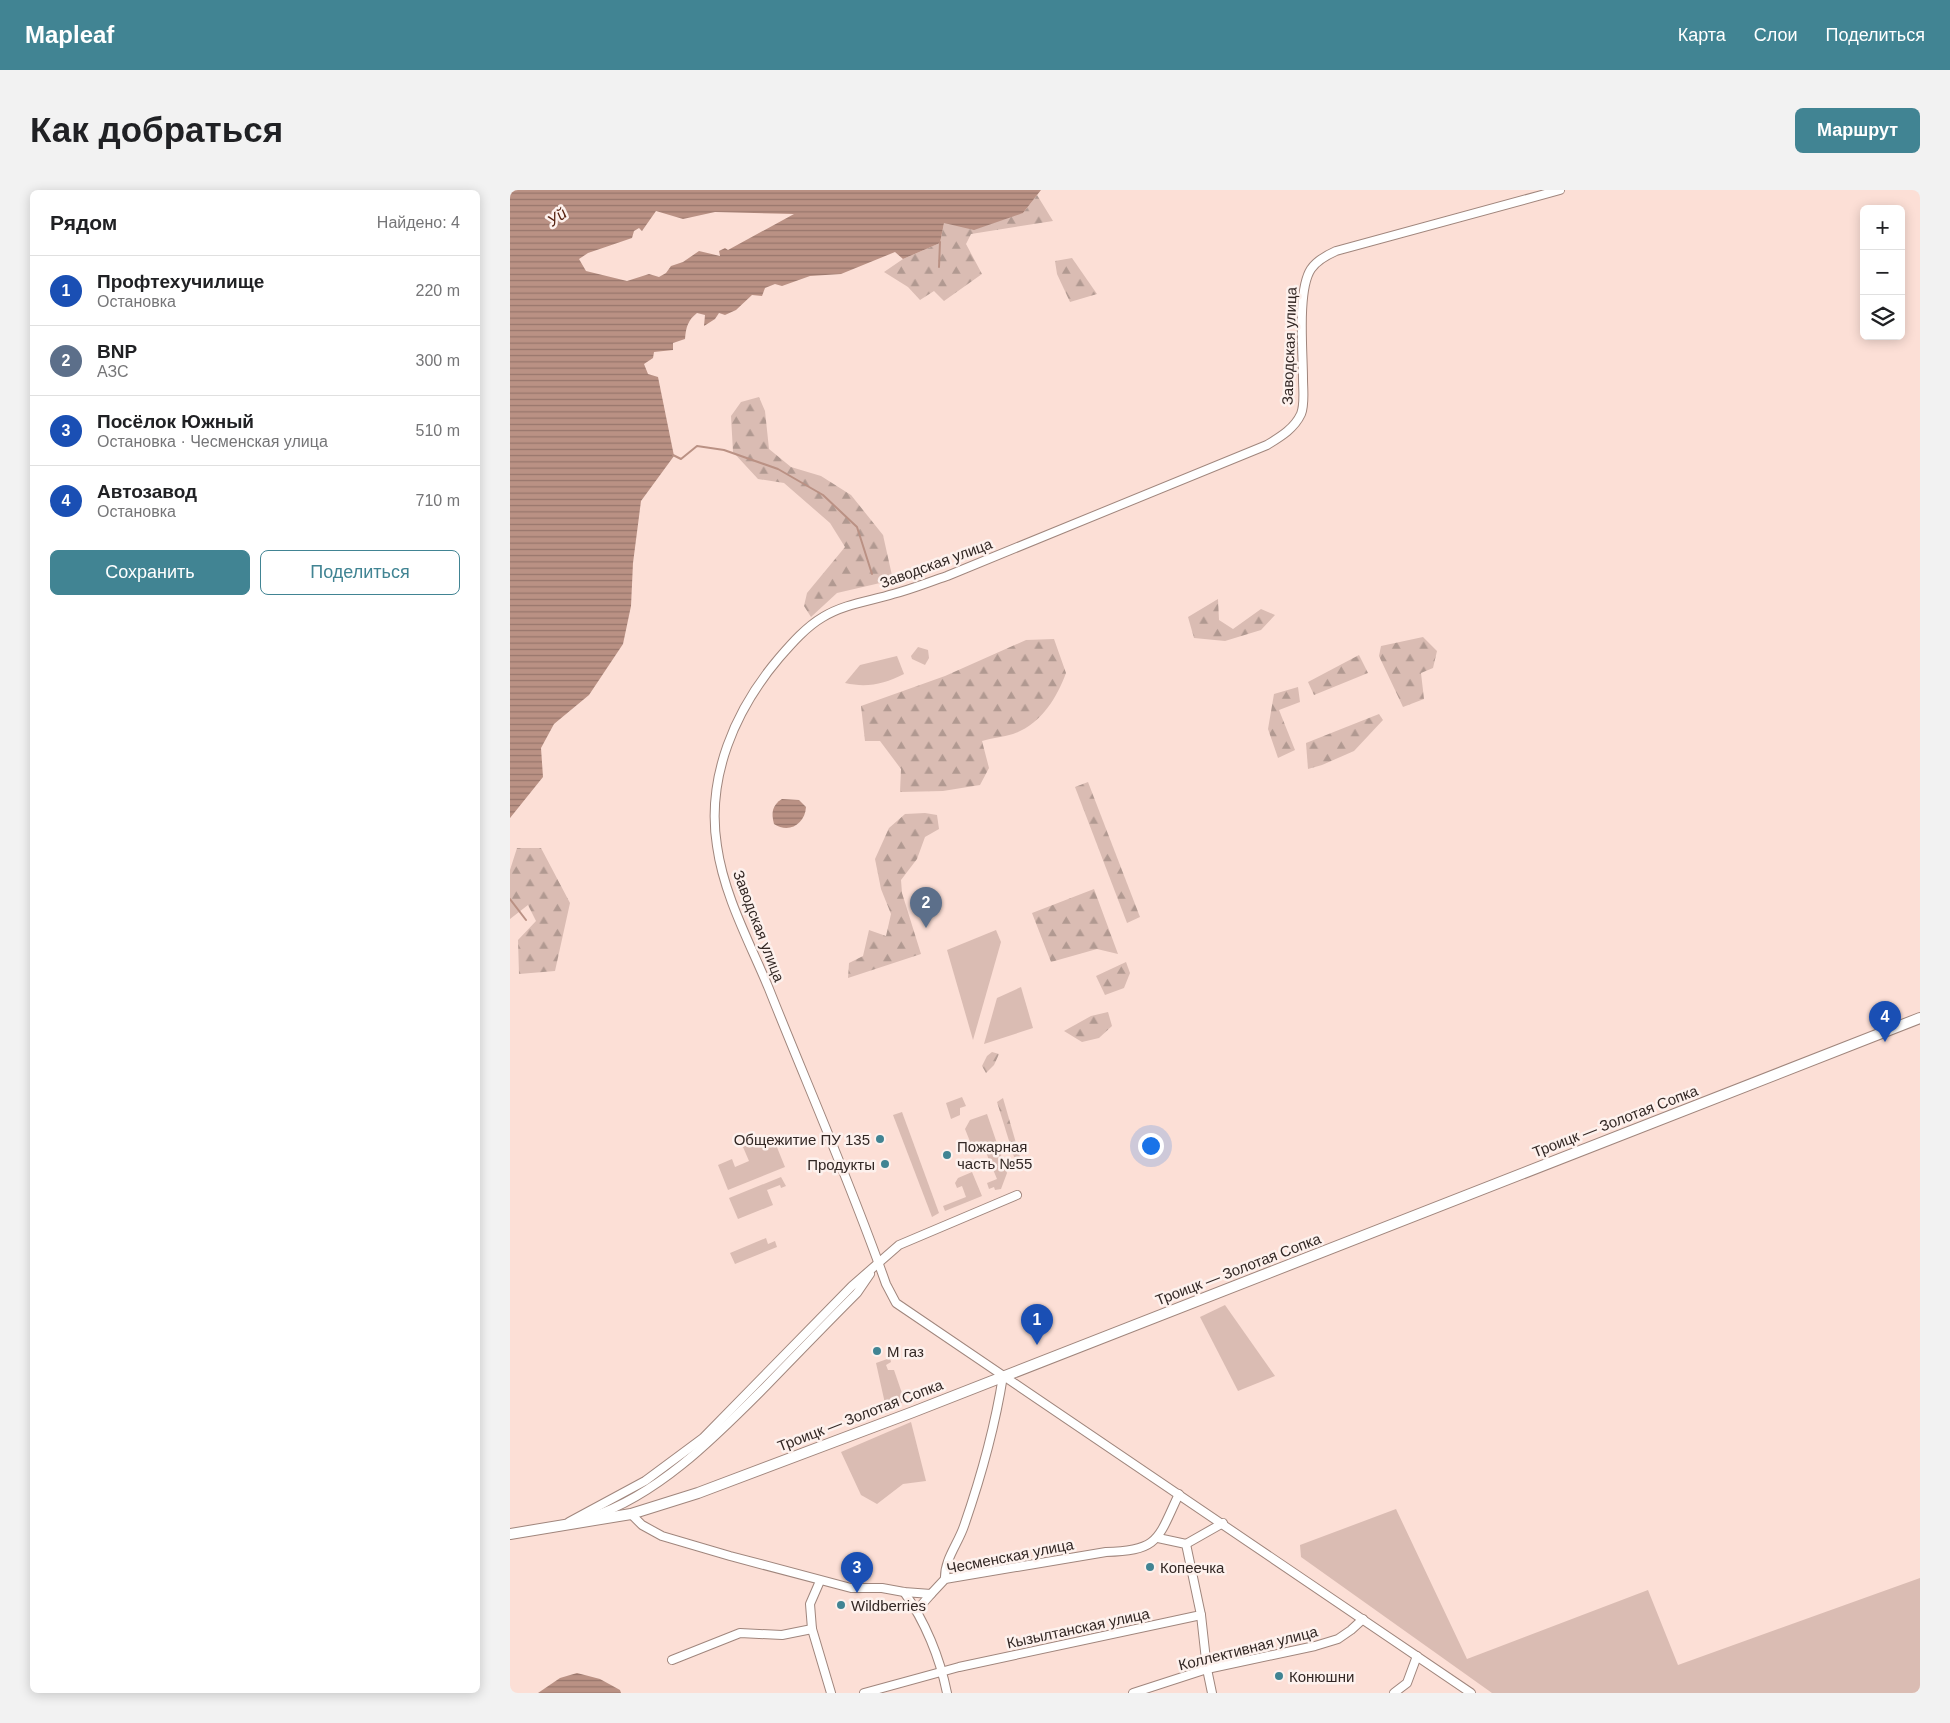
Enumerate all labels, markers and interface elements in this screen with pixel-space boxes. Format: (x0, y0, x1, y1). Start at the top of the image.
text: Mapleaf (25, 21, 114, 48)
text: Карта (1678, 25, 1726, 45)
text: Слои (1754, 25, 1798, 45)
text: Поделиться (1826, 25, 1925, 45)
button: Маршрут (1795, 108, 1920, 153)
text: Как добраться (30, 110, 283, 149)
water label: Уй (543, 204, 570, 230)
map controls (1860, 205, 1905, 340)
button: + (1860, 205, 1905, 250)
text: Рядом (50, 211, 117, 234)
text: Найдено: 4 (377, 214, 460, 231)
button: − (1860, 250, 1905, 295)
text: Профтехучилище (97, 271, 264, 292)
text: 1 (62, 282, 70, 299)
text: 220 m (416, 282, 460, 299)
street label: Заводская улица (1278, 286, 1300, 405)
text: Остановка (97, 293, 176, 310)
button: layers (1860, 295, 1905, 340)
text: BNP (97, 341, 137, 362)
text: 2 (62, 352, 70, 369)
text: 300 m (416, 352, 460, 369)
text: АЗС (97, 363, 129, 380)
text: Посёлок Южный (97, 411, 254, 432)
text: 3 (62, 422, 70, 439)
text: 510 m (416, 422, 460, 439)
text: Остановка · Чесменская улица (97, 433, 328, 450)
text: Автозавод (97, 481, 197, 502)
text: 4 (62, 492, 70, 509)
text: 710 m (416, 492, 460, 509)
text: Остановка (97, 503, 176, 520)
street label: Заводская улица (878, 535, 995, 591)
button: Сохранить (50, 550, 250, 595)
button: Поделиться (260, 550, 460, 595)
street label: Заводская улица (730, 868, 788, 985)
pin: 2 (910, 887, 942, 928)
pin: 4 (1869, 1001, 1901, 1042)
street label: Троицк — Золотая Сопка (1530, 1081, 1701, 1160)
place label: Общежитие ПУ 135 (734, 1131, 870, 1148)
marker: Общежитие ПУ 135 (874, 1133, 886, 1145)
your location (1138, 1133, 1164, 1159)
place label: Пожарная часть №55 (957, 1138, 1032, 1172)
marker: Пожарная часть №55 (941, 1149, 953, 1161)
place label: Продукты (807, 1156, 875, 1173)
marker: Продукты (879, 1158, 891, 1170)
street label: Троицк — Золотая Сопка (1153, 1229, 1324, 1308)
pin: 1 (1021, 1304, 1053, 1345)
place label: М газ (887, 1343, 924, 1360)
marker: М газ (871, 1345, 883, 1357)
street label: Троицк — Золотая Сопка (775, 1375, 946, 1454)
street label: Чесменская улица (945, 1535, 1076, 1577)
pin: 3 (841, 1552, 873, 1593)
place label: Копеечка (1160, 1559, 1225, 1576)
marker: Копеечка (1144, 1561, 1156, 1573)
place label: Wildberries (851, 1597, 926, 1614)
marker: Wildberries (835, 1599, 847, 1611)
street label: Кызылтанская улица (1005, 1604, 1152, 1651)
street label: Коллективная улица (1177, 1622, 1320, 1674)
place label: Конюшни (1289, 1668, 1354, 1685)
marker: Конюшни (1273, 1670, 1285, 1682)

